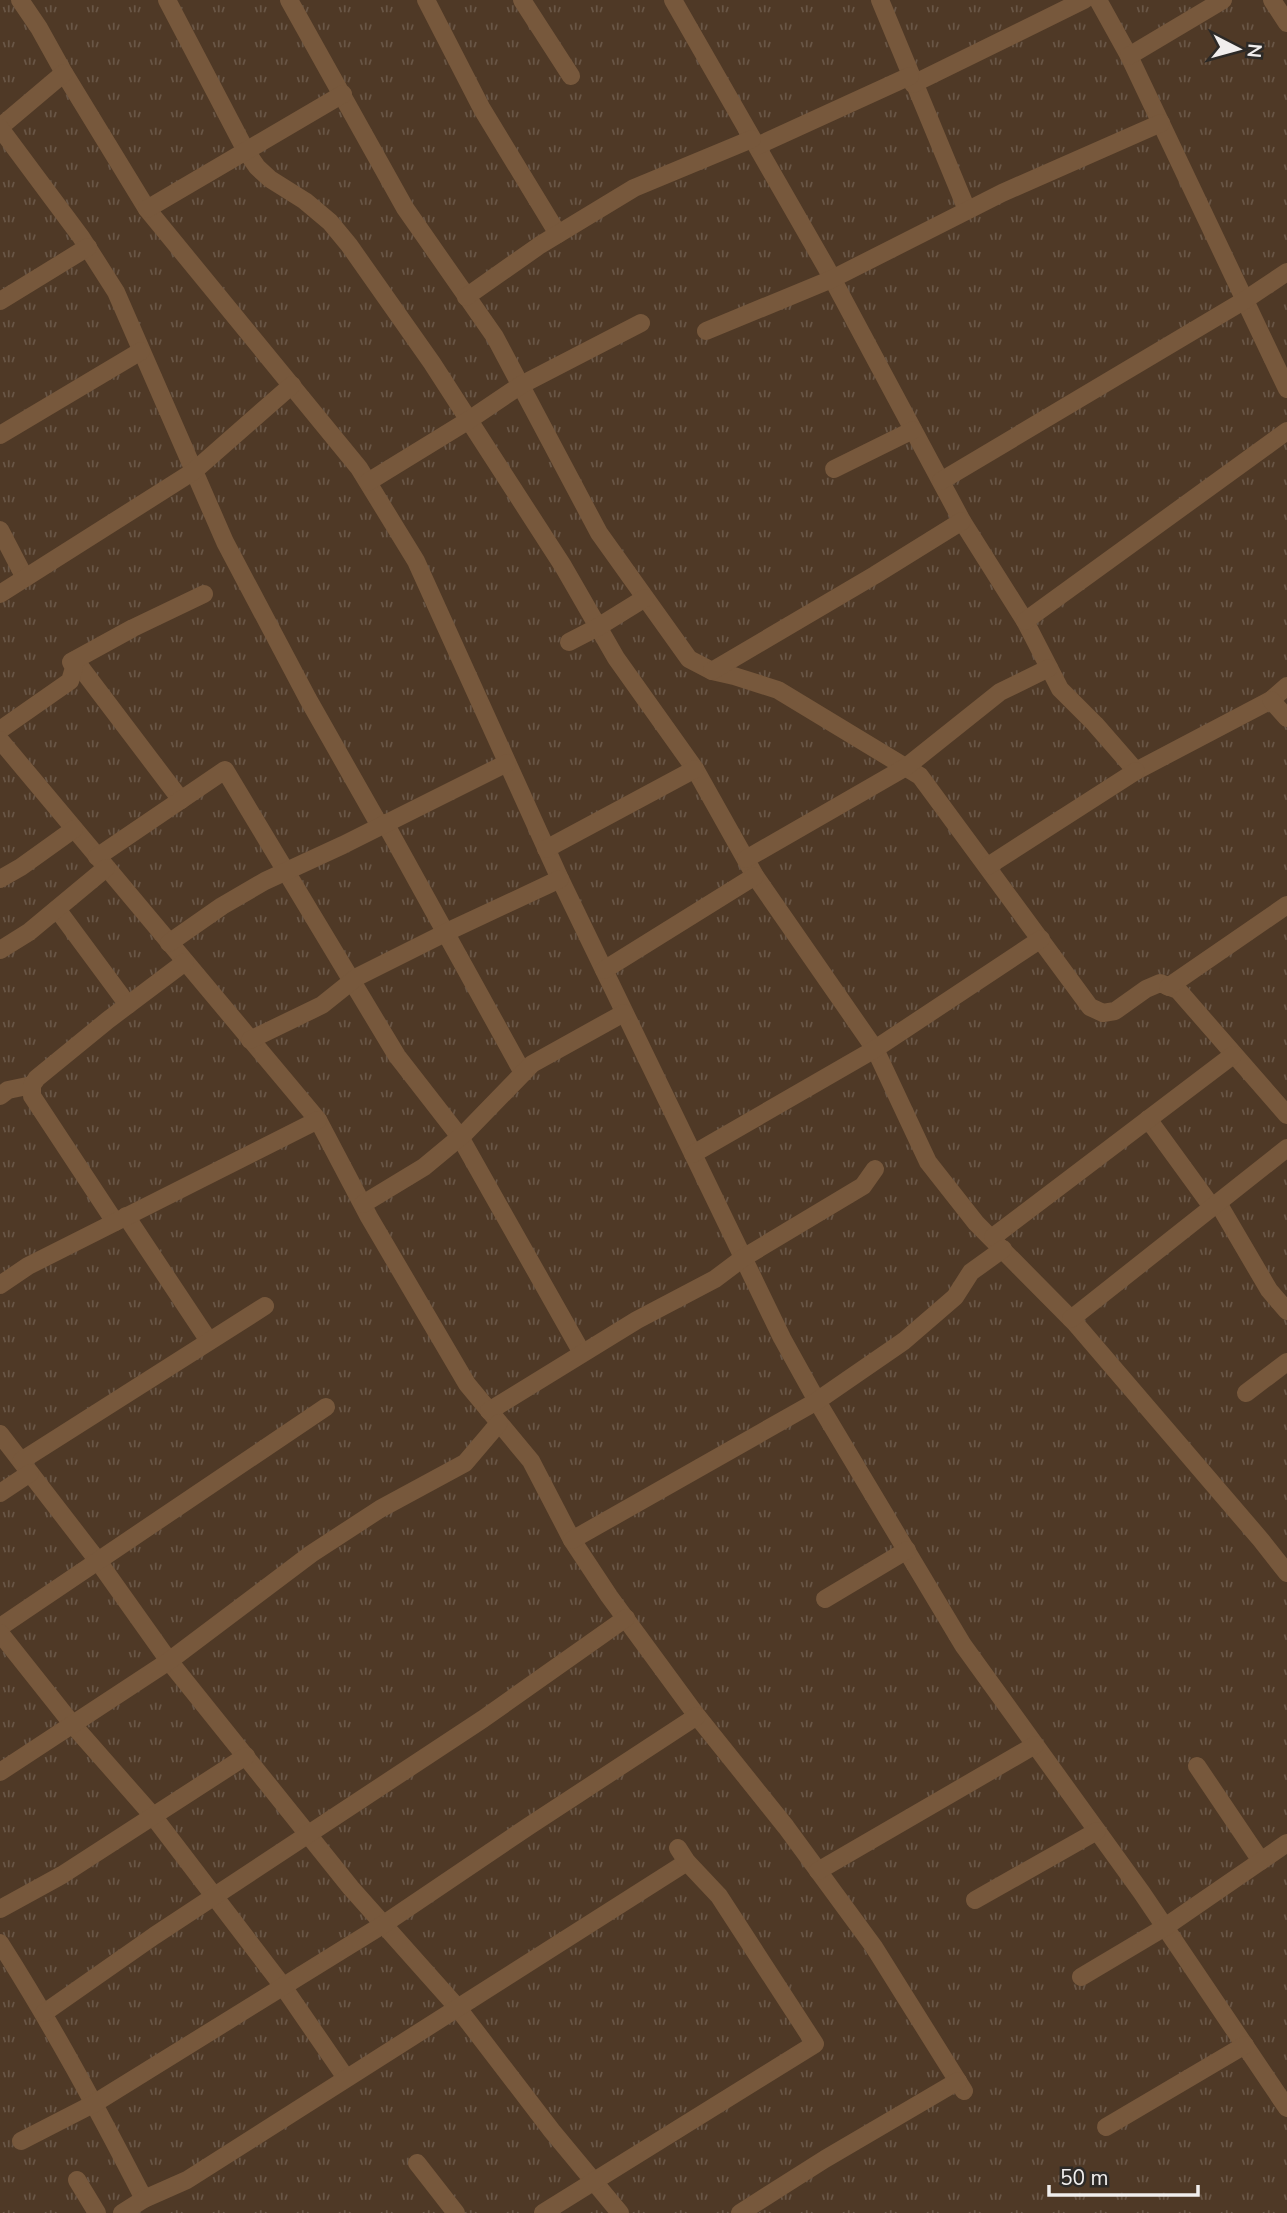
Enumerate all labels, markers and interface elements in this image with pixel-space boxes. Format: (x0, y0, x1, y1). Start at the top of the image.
north arrow (1203, 14, 1273, 84)
text: N (1240, 42, 1268, 59)
scale bar (1049, 2154, 1198, 2198)
text: 50 m (1060, 2164, 1109, 2192)

